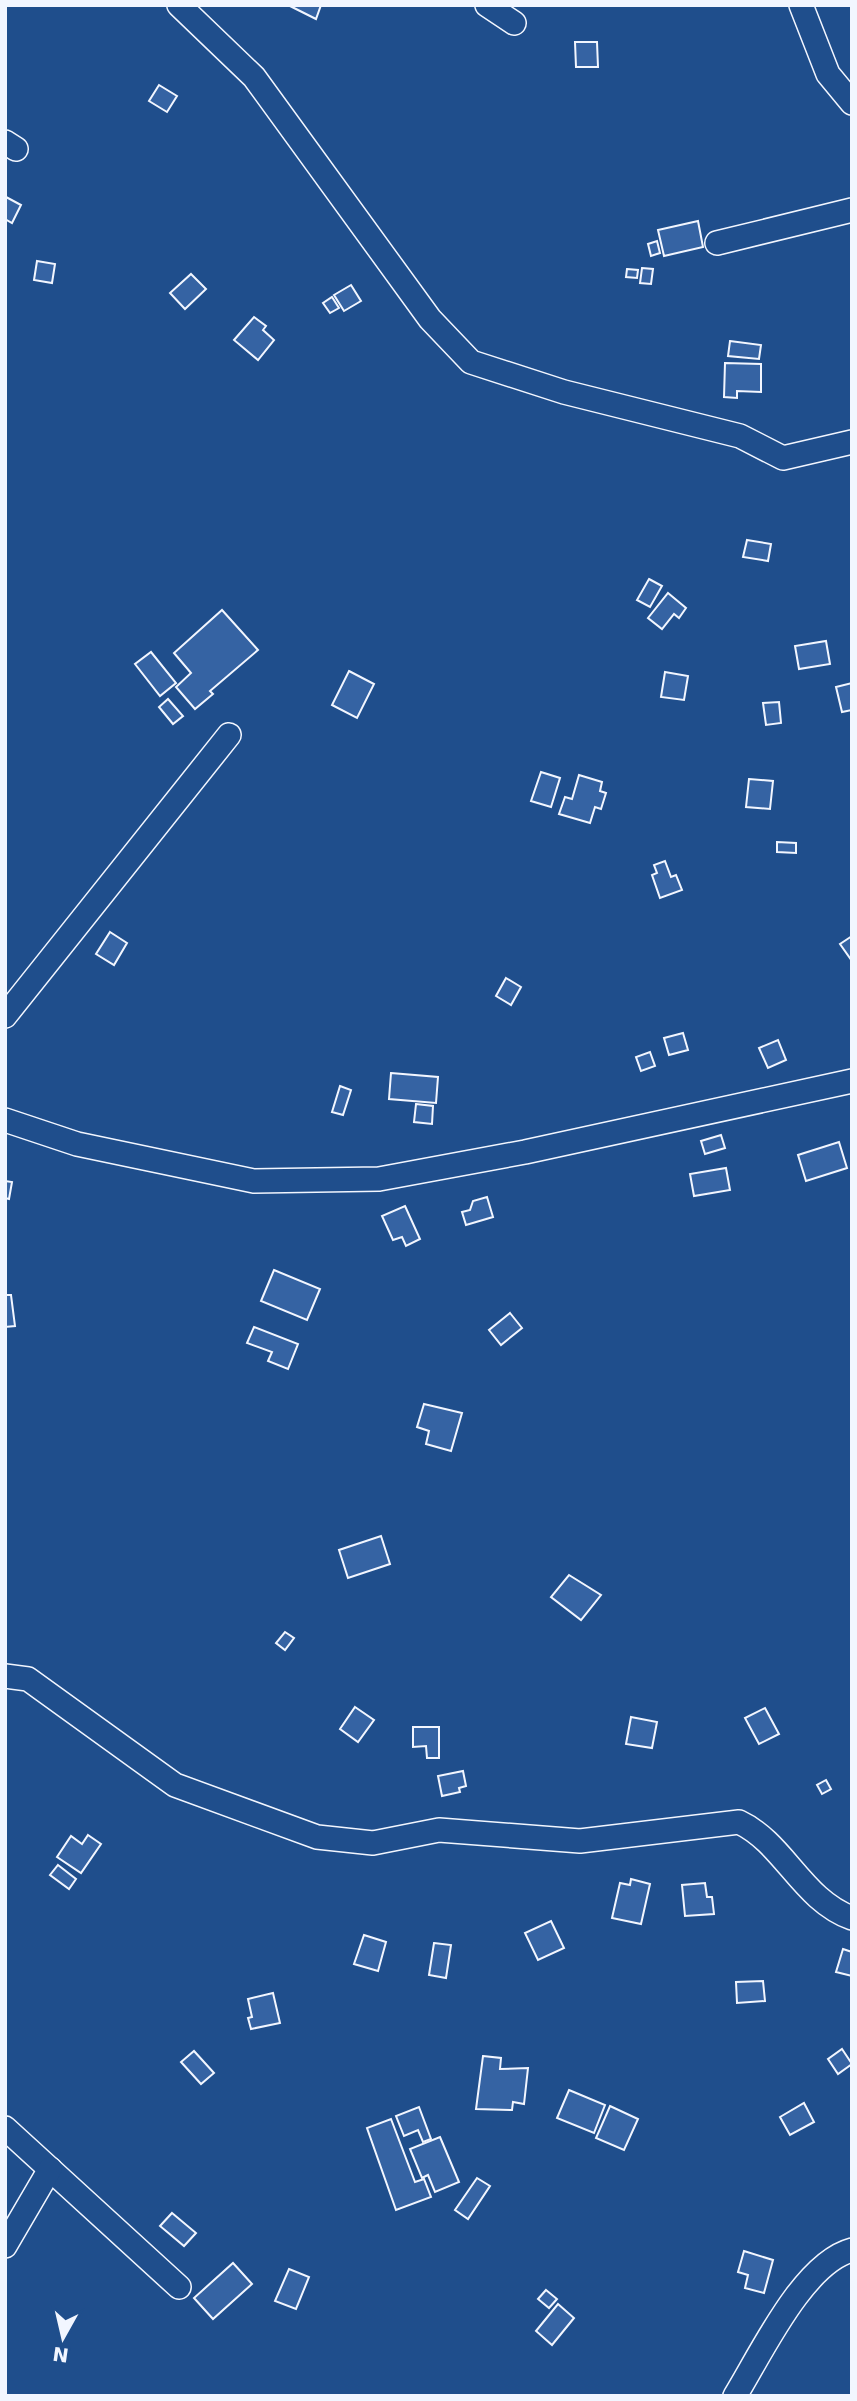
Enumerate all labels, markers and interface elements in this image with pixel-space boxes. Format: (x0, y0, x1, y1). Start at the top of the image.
north arrow (28, 2303, 98, 2373)
text: N (51, 2343, 70, 2367)

